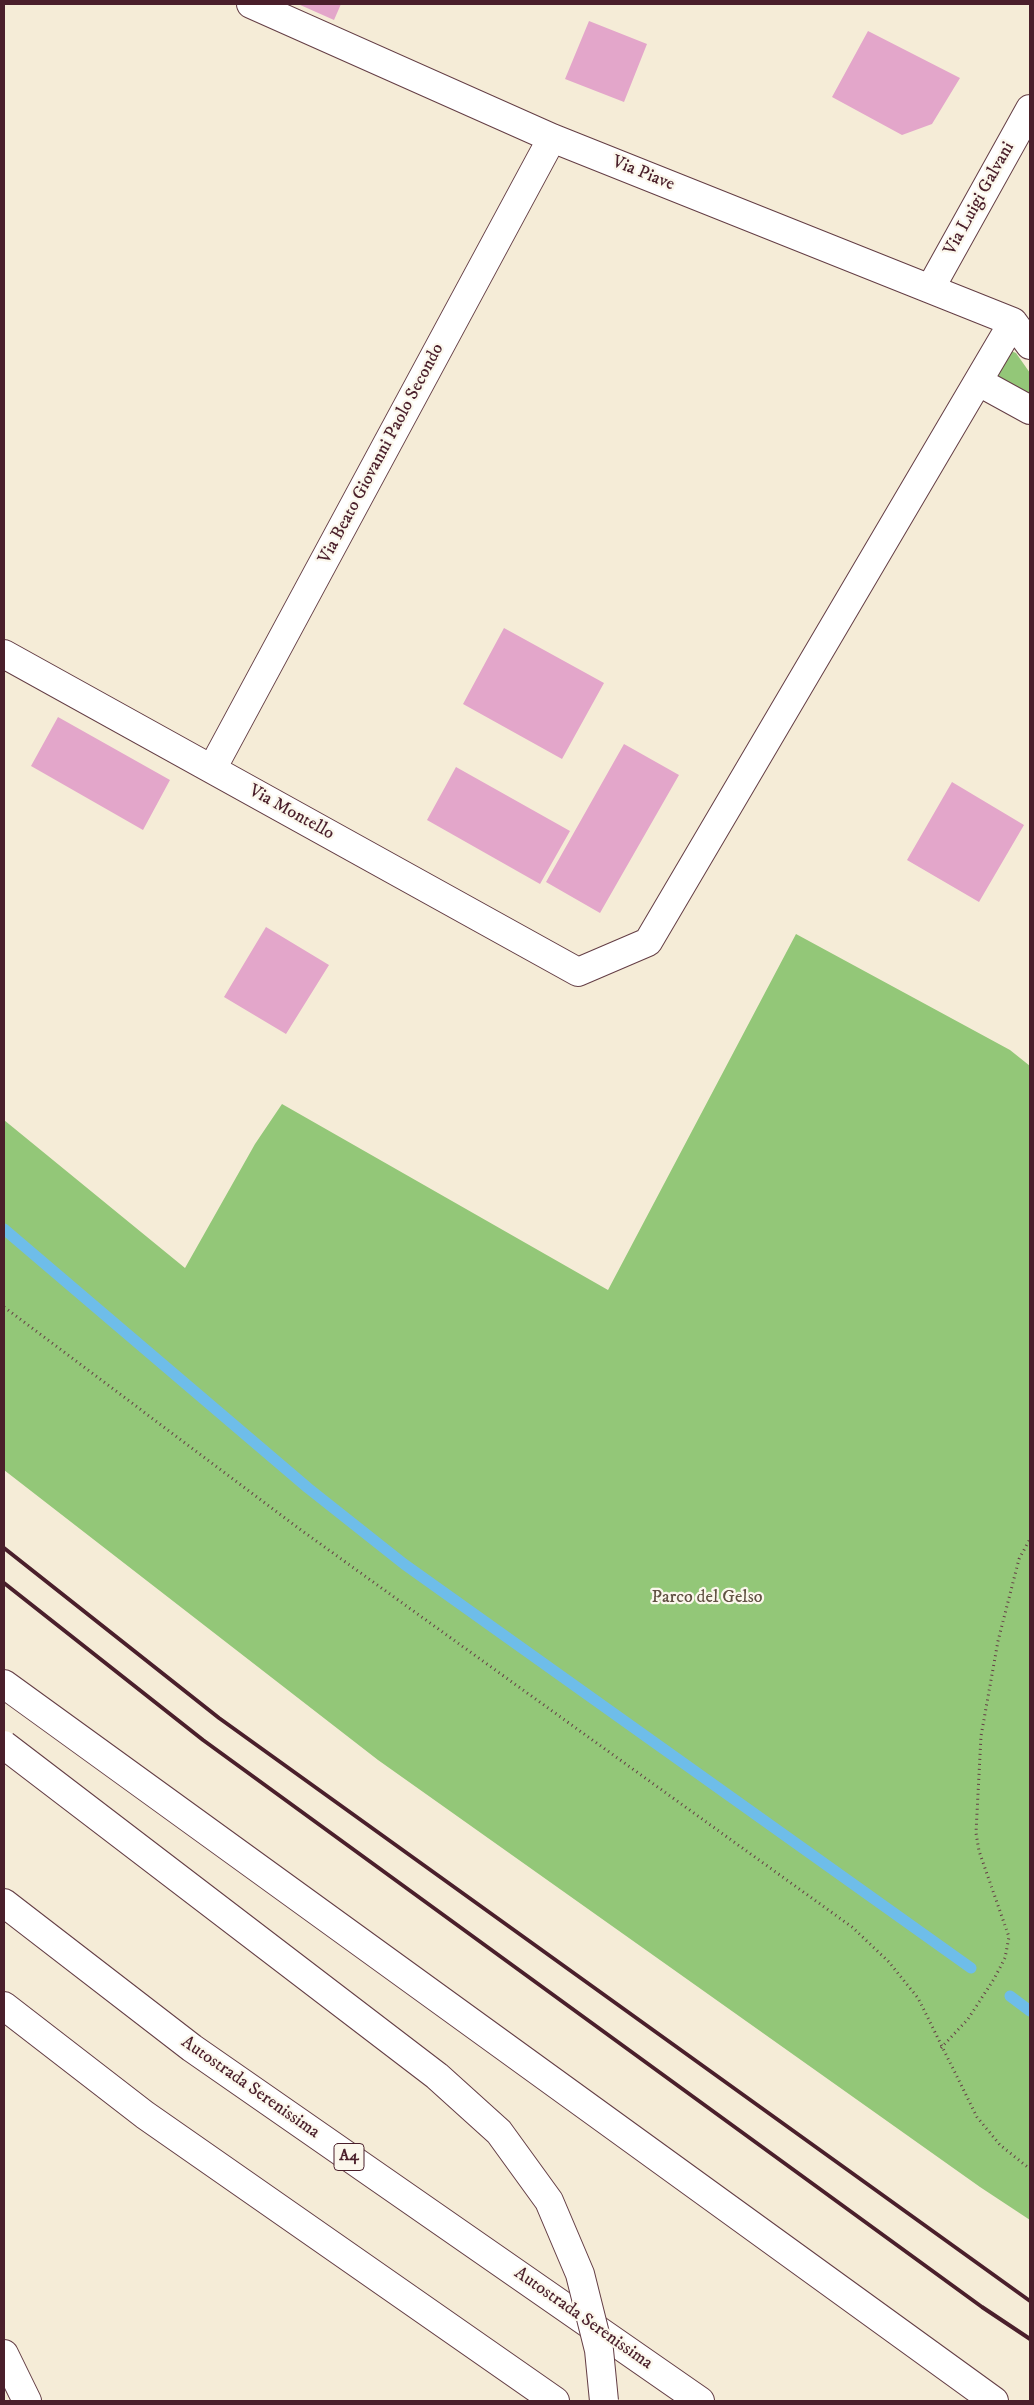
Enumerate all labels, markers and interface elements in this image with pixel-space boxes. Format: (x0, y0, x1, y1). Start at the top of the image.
street label: Via Luigi Galvani (940, 139, 1020, 259)
street label: Via Piave (609, 152, 677, 196)
street label: Via Beato Giovanni Paolo Secondo (315, 340, 449, 568)
street label: Via Montello (244, 781, 338, 845)
park label: Parco del Gelso (651, 1587, 763, 1609)
street label: Autostrada Serenissima (177, 2032, 323, 2144)
road number: A4 (334, 2144, 364, 2170)
street label: Autostrada Serenissima (510, 2263, 656, 2375)

